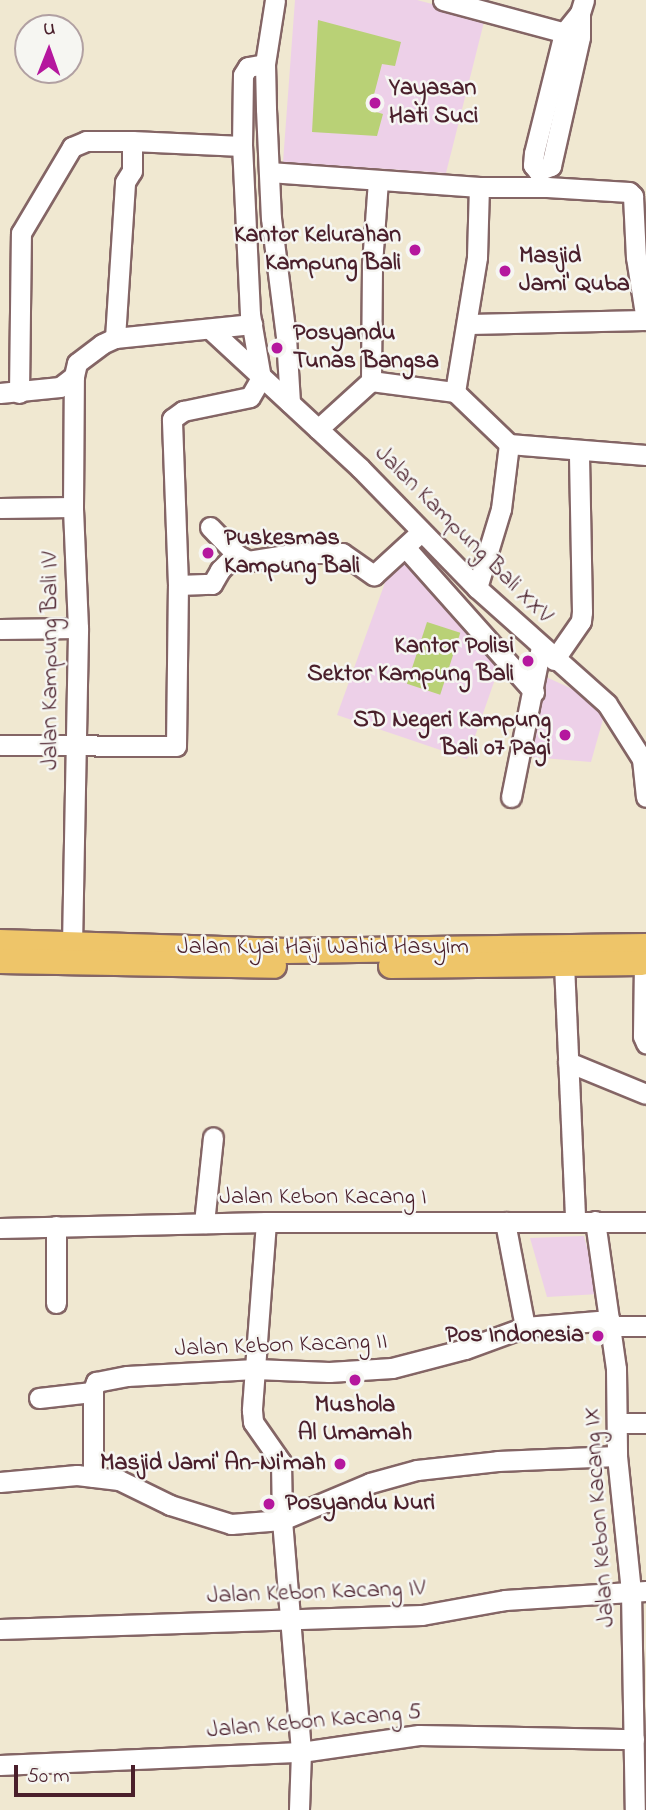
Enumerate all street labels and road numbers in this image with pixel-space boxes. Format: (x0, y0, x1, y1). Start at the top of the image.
street label: Jalan Kampung Bali XXV (368, 440, 558, 630)
street label: Jalan Kampung Bali IV (37, 552, 65, 770)
street label: Jalan Kyai Haji Wahid Hasyim (177, 934, 469, 962)
street label: Jalan Kebon Kacang I (219, 1184, 427, 1212)
street label: Jalan Kebon Kacang II (174, 1328, 388, 1364)
street label: Jalan Kebon Kacang IX (578, 1406, 622, 1628)
street label: Jalan Kebon Kacang IV (206, 1575, 426, 1611)
street label: Jalan Kebon Kacang 5 (205, 1698, 423, 1746)

